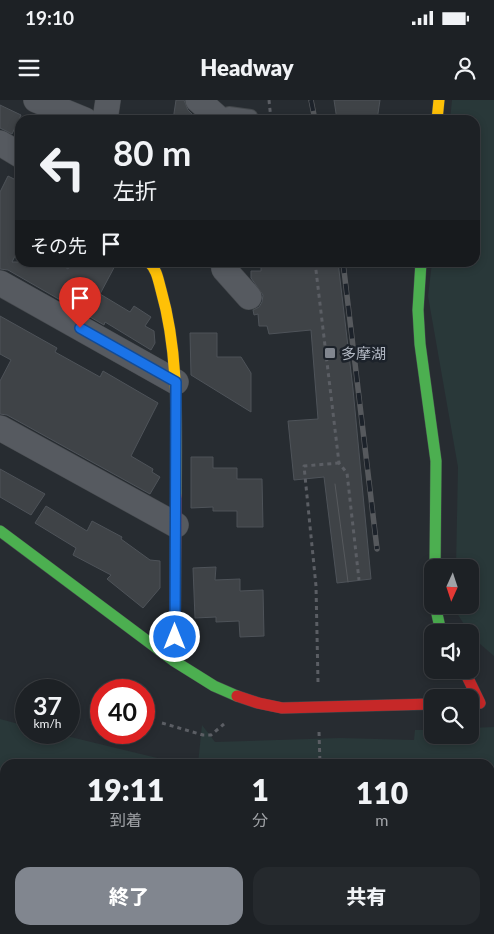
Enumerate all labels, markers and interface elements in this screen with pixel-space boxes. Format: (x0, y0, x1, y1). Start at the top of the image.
text: 19:10 (25, 6, 74, 29)
icon: menu (15, 54, 43, 82)
text: Headway (200, 54, 294, 81)
icon: person (451, 54, 479, 82)
text: 80 m (113, 131, 191, 173)
icon: left (30, 135, 95, 200)
text: 左折 (113, 177, 157, 204)
icon: arrive (97, 230, 125, 258)
text: その先 (30, 234, 87, 257)
pin (59, 277, 101, 328)
icon: arrive (66, 284, 94, 312)
place label: 多摩湖 (341, 344, 386, 362)
marker: 多摩湖 (323, 346, 337, 360)
north arrow (424, 559, 479, 614)
map controls (424, 559, 479, 744)
position arrow (148, 610, 200, 662)
button: sound (424, 624, 479, 679)
speed limit sign: 40 (90, 679, 155, 744)
button: search (424, 689, 479, 744)
text: 37 (33, 690, 62, 720)
text: km/h (33, 716, 62, 731)
text: 19:11 (87, 771, 165, 807)
text: 1 (251, 771, 269, 807)
text: 110 (356, 774, 408, 810)
text: 到着 (110, 810, 142, 829)
text: 分 (252, 810, 268, 829)
text: m (375, 810, 389, 829)
button: 終了 (15, 867, 243, 925)
button: 共有 (253, 867, 480, 925)

